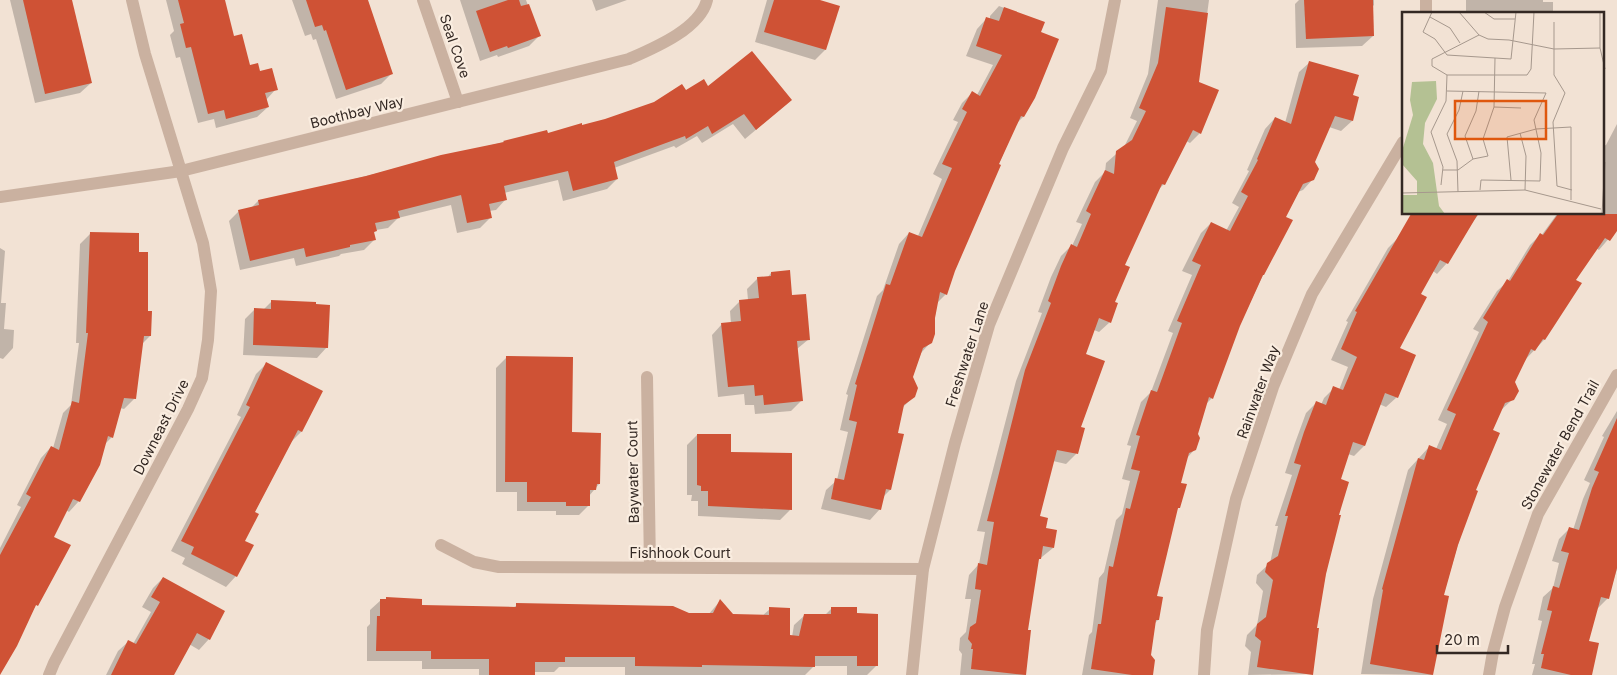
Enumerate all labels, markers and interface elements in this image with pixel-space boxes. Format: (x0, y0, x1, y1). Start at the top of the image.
street label: Seal Cove (437, 12, 474, 80)
inset map (1402, 12, 1604, 215)
street label: Boothbay Way (308, 92, 405, 131)
street label: Freshwater Lane (941, 299, 992, 409)
street label: Rainwater Way (1233, 343, 1282, 441)
street label: Downeast Drive (129, 376, 192, 477)
street label: Stonewater Bend Trail (1517, 377, 1602, 512)
street label: Baywater Court (623, 420, 642, 524)
street label: Fishhook Court (630, 544, 731, 561)
scale bar (1437, 622, 1508, 654)
text: 20 m (1444, 630, 1480, 649)

